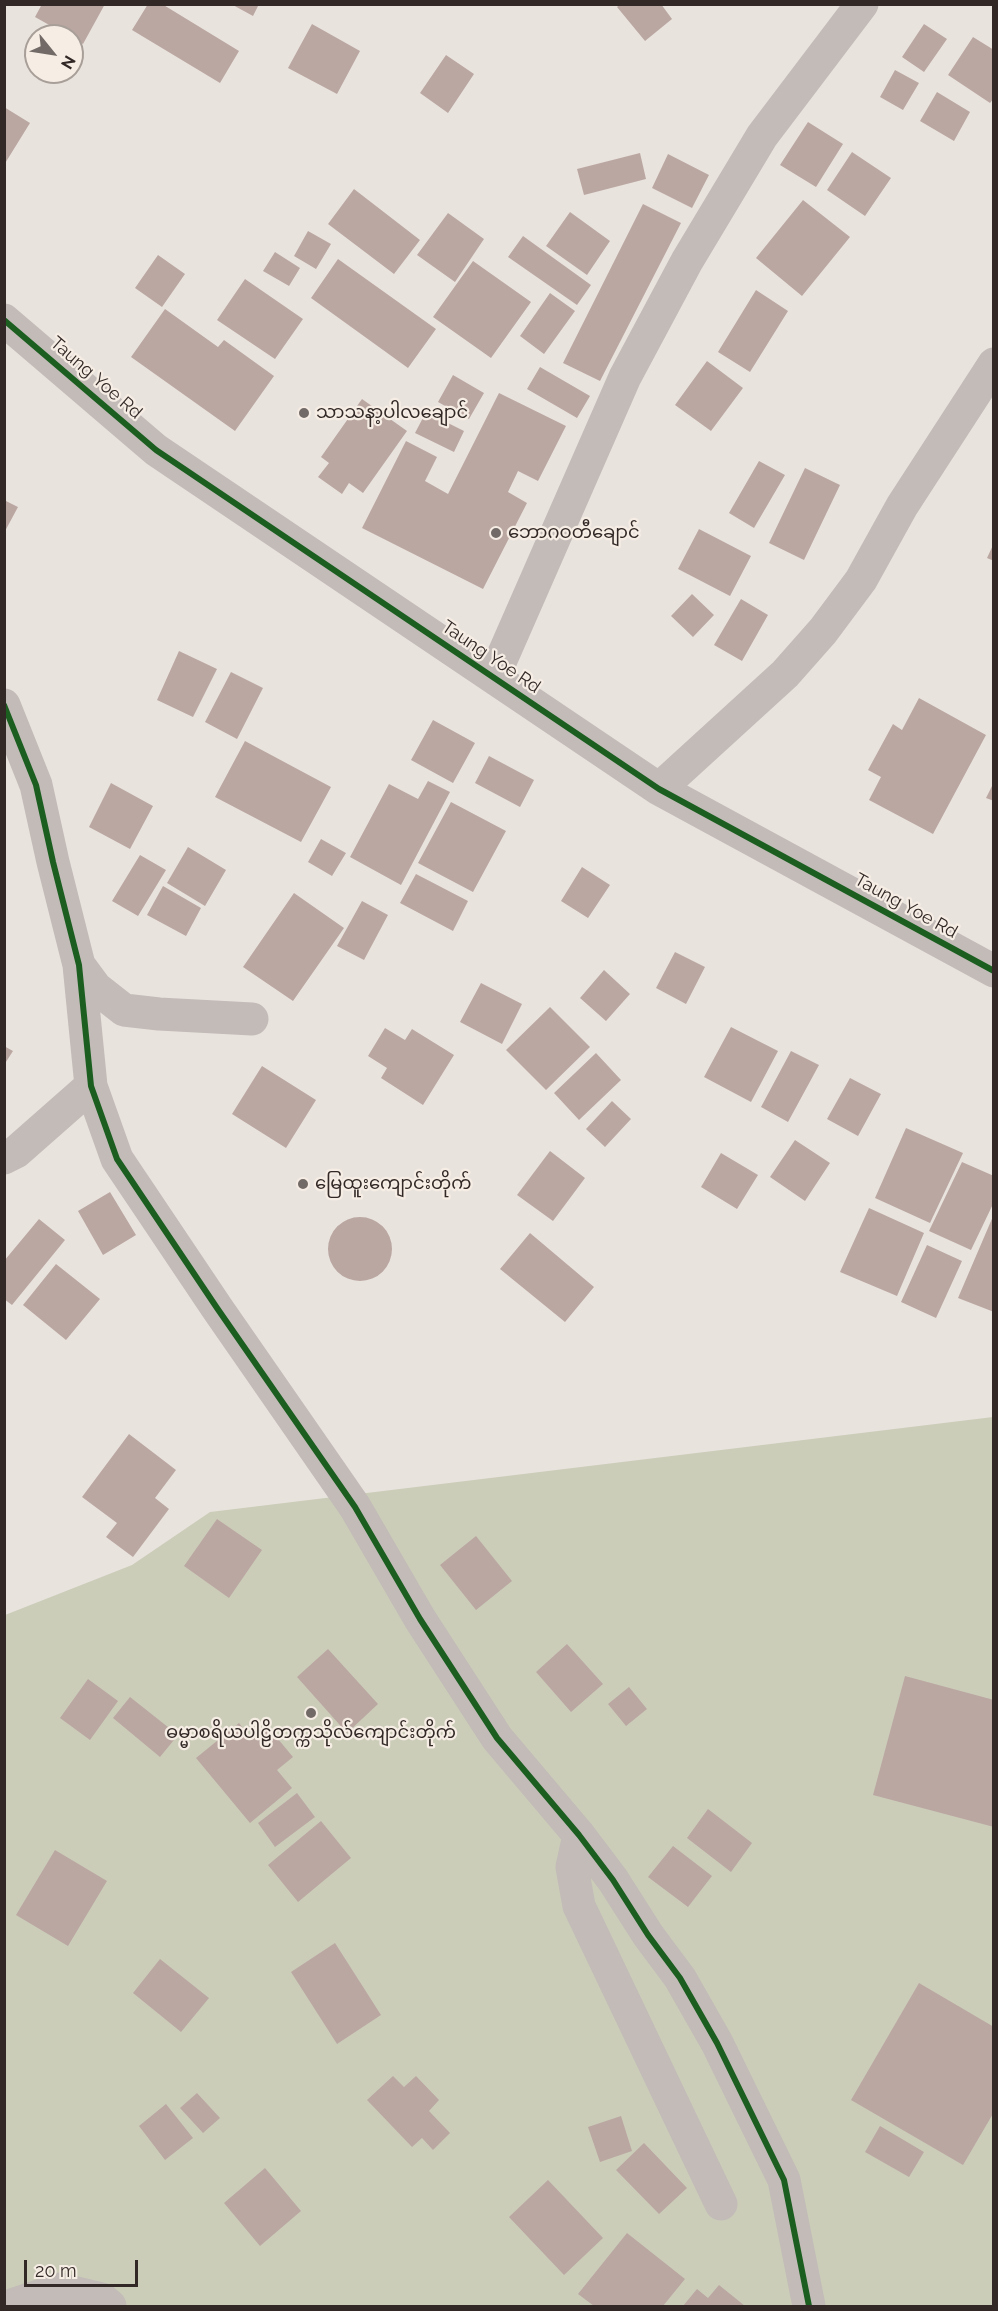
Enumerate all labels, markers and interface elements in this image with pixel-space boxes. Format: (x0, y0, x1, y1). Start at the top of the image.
north arrow (24, 24, 84, 84)
text: N (57, 52, 80, 72)
street label: Taung Yoe Rd (46, 332, 146, 424)
place label: သာသနာ့ပါလချောင် (316, 402, 468, 424)
marker: သာသနာ့ပါလချောင် (297, 406, 311, 420)
place label: ဘောဂဝတီချောင် (508, 522, 640, 544)
marker: ဘောဂဝတီချောင် (489, 526, 503, 540)
street label: Taung Yoe Rd (438, 616, 544, 698)
street label: Taung Yoe Rd (851, 869, 961, 943)
place label: မြေထူးကျောင်းတိုက် (315, 1173, 471, 1195)
marker: မြေထူးကျောင်းတိုက် (296, 1177, 310, 1191)
marker: ဓမ္မာစရိယပါဠိတက္ကသိုလ်ကျောင်းတိုက် (304, 1706, 318, 1720)
place label: ဓမ္မာစရိယပါဠိတက္ကသိုလ်ကျောင်းတိုက် (166, 1722, 456, 1744)
scale bar (27, 2248, 141, 2286)
text: 20 m (35, 2260, 77, 2281)

